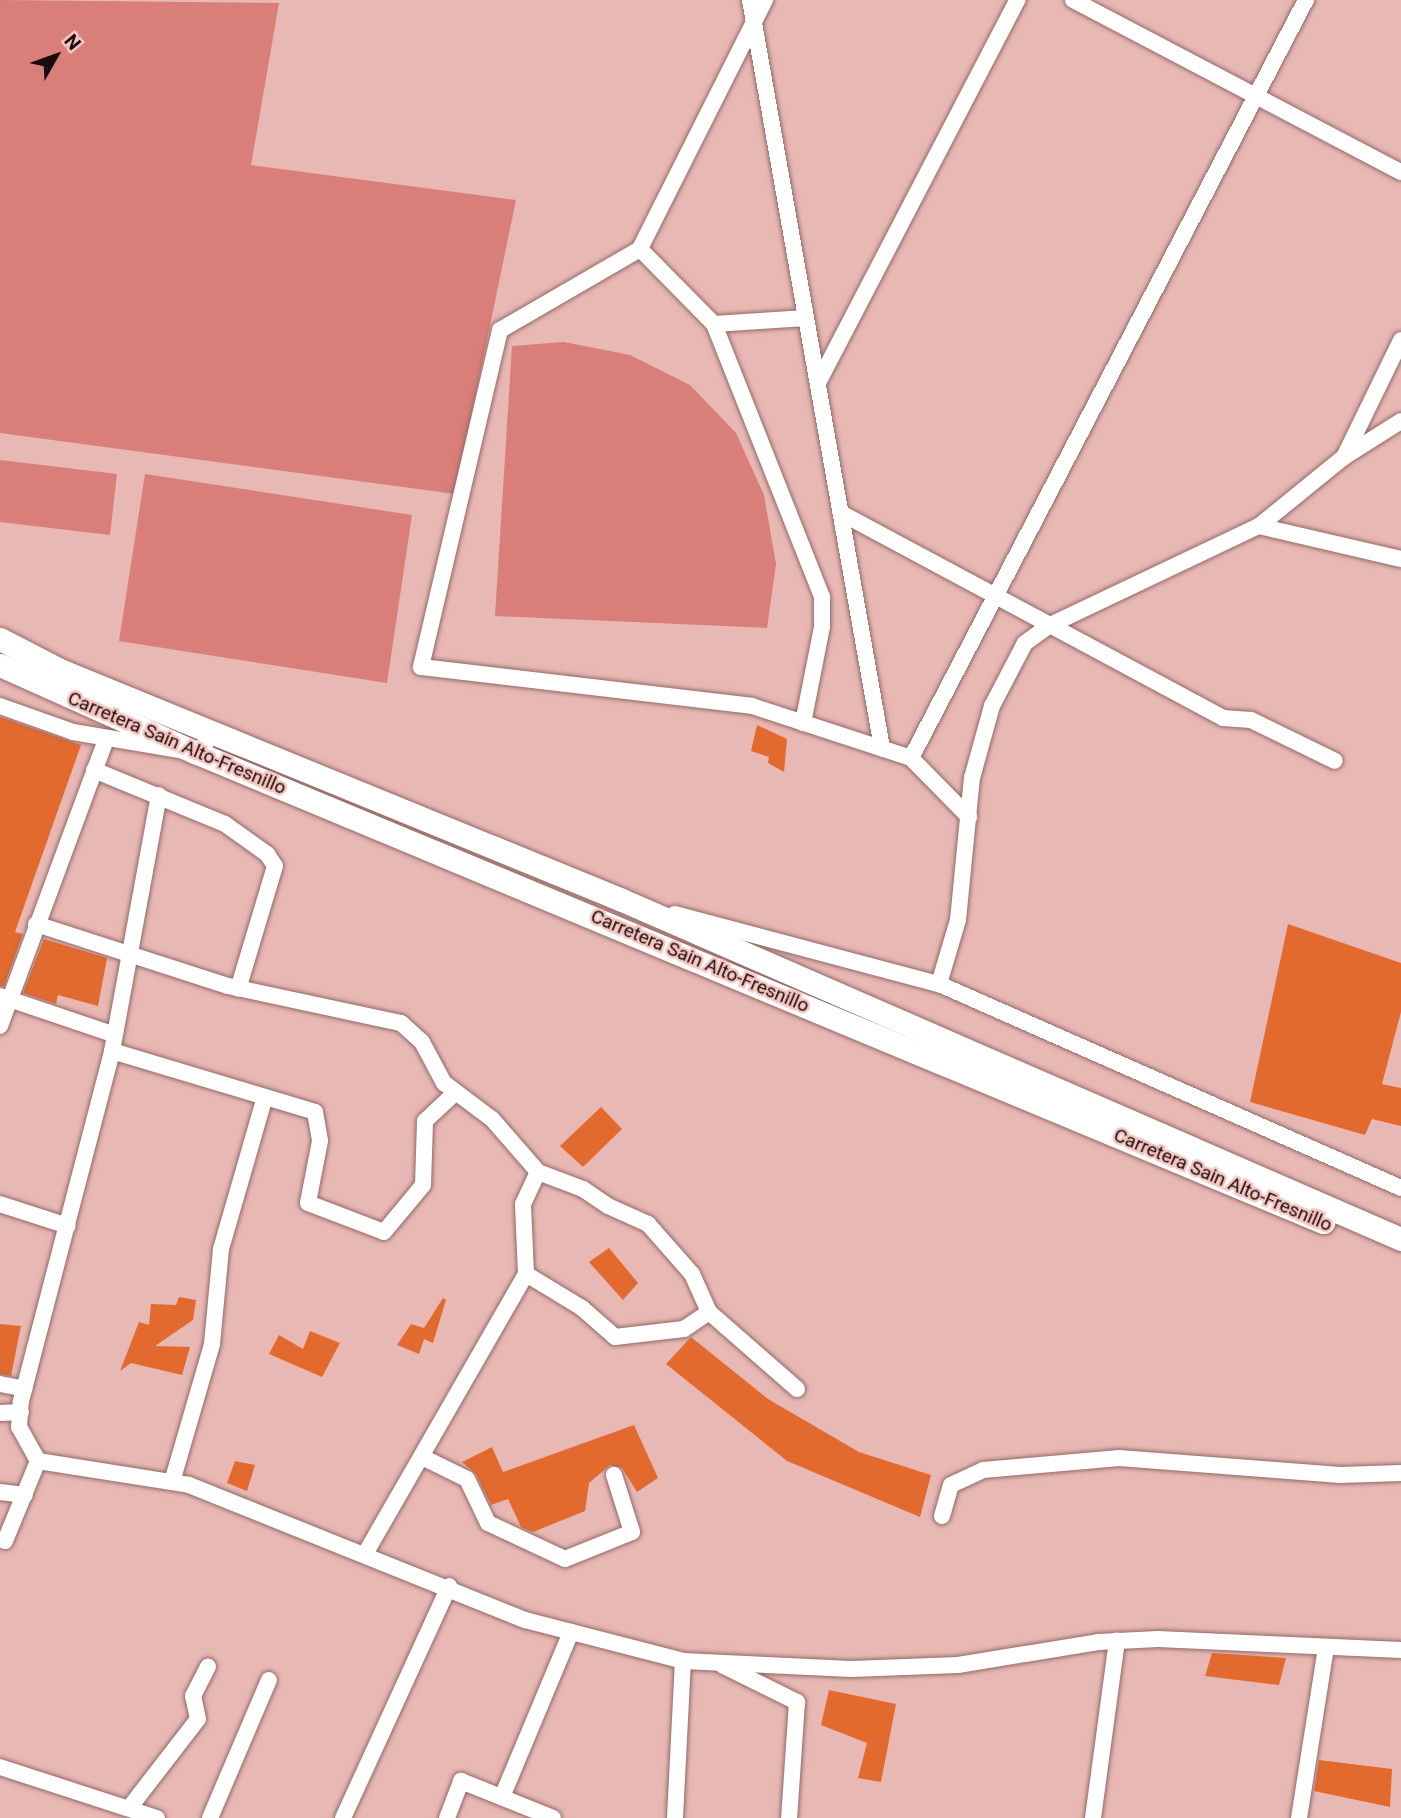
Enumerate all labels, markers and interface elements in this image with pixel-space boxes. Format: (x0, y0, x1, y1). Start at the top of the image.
north arrow (21, 21, 91, 91)
text: N (59, 30, 86, 55)
street label: Carretera Sain Alto-Fresnillo (64, 687, 290, 799)
street label: Carretera Sain Alto-Fresnillo (587, 905, 813, 1017)
street label: Carretera Sain Alto-Fresnillo (1110, 1124, 1336, 1236)

